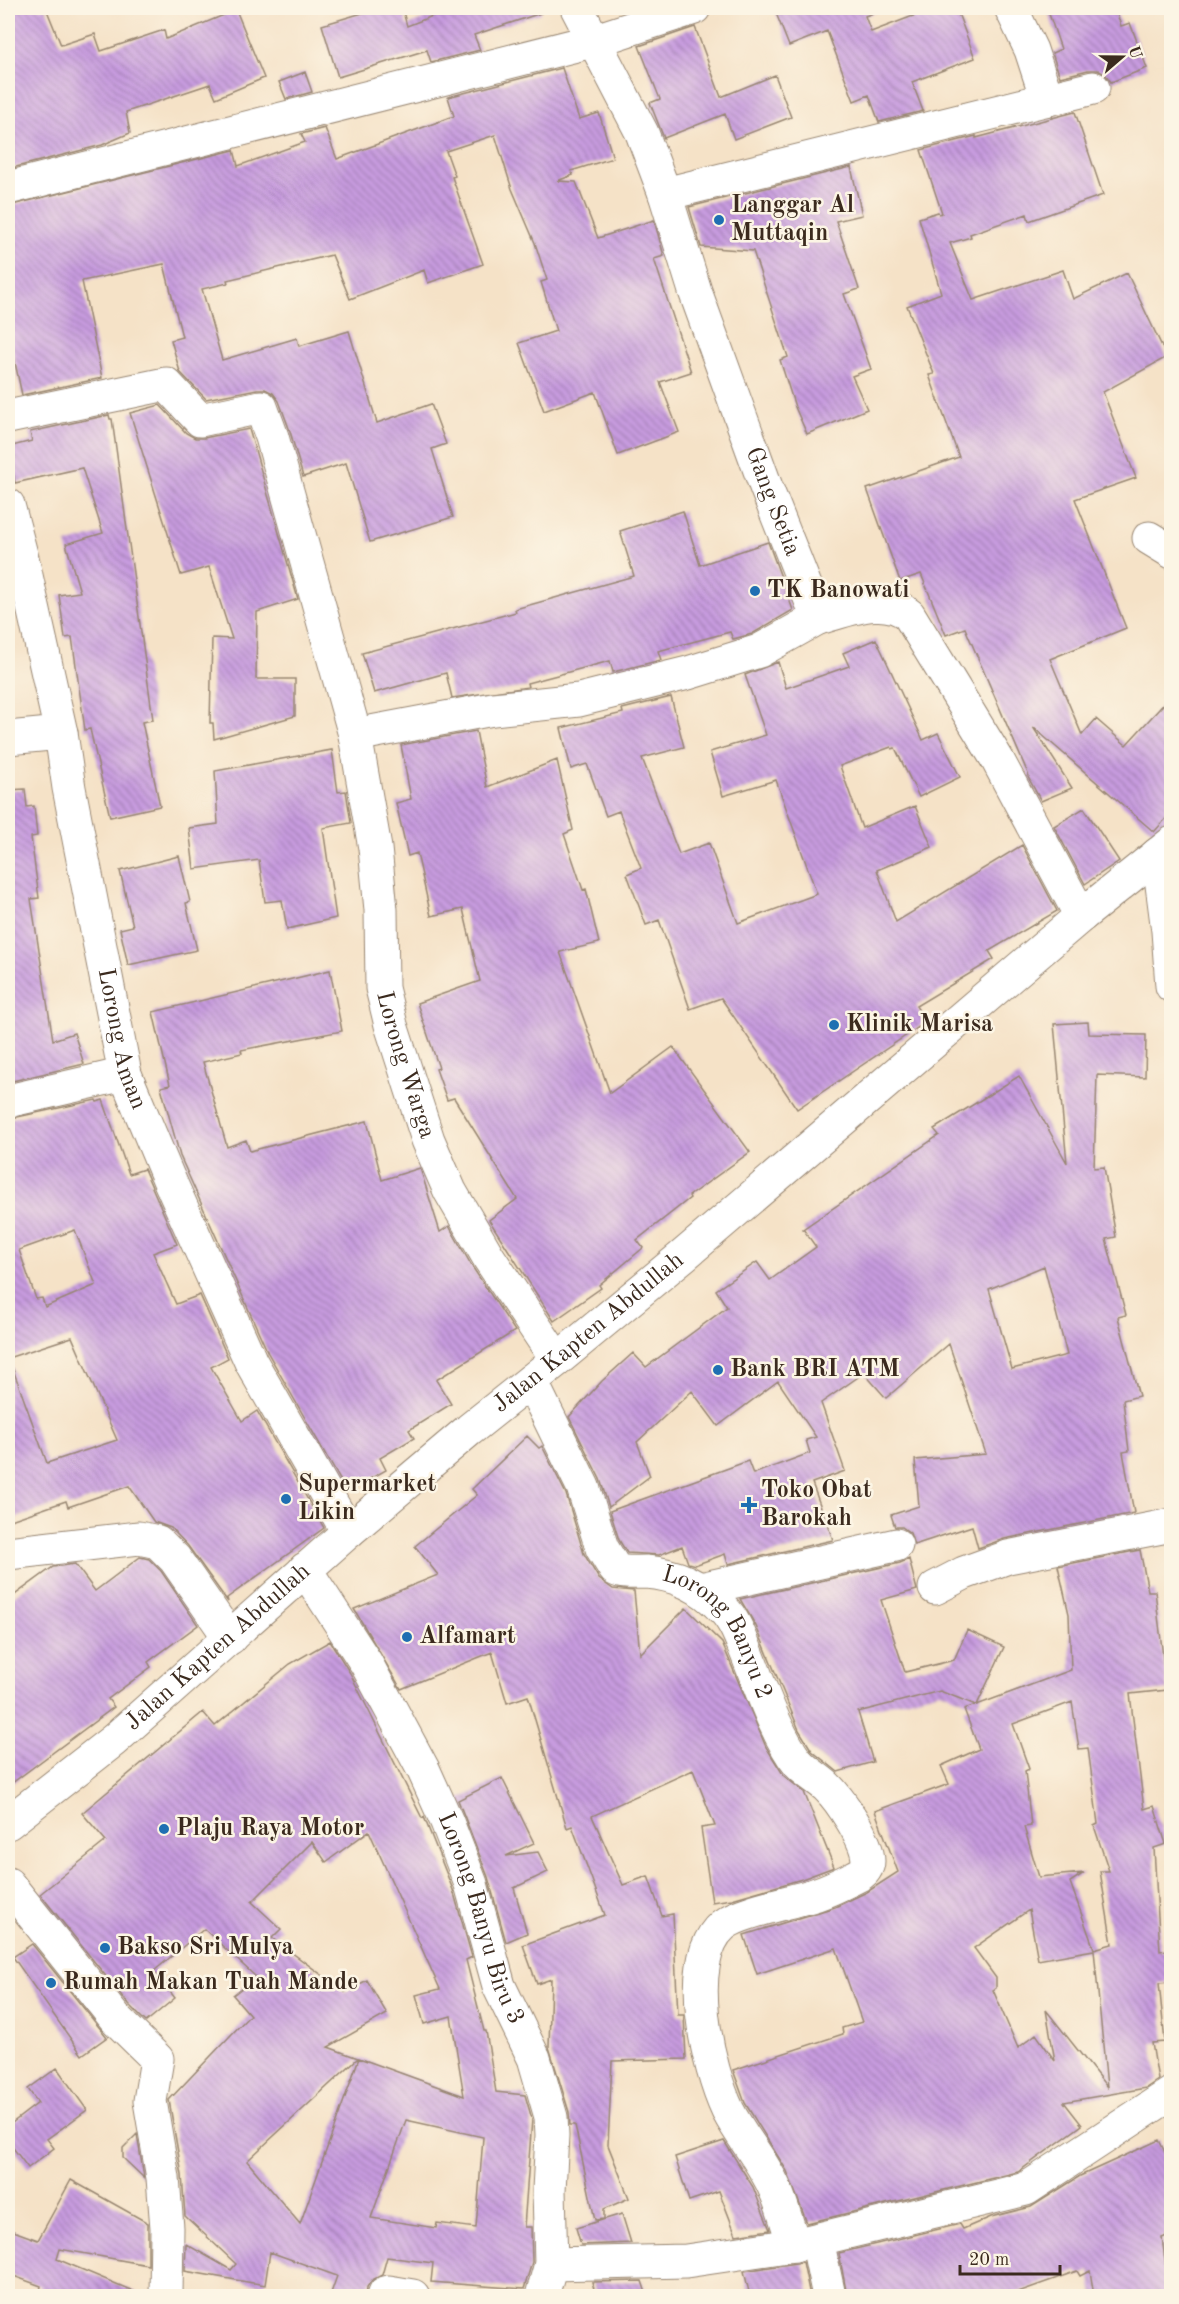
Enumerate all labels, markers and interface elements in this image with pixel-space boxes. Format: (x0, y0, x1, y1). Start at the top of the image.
north arrow (1092, 27, 1152, 87)
text: U (1125, 44, 1144, 62)
place label: Langgar Al Muttaqin (731, 194, 854, 246)
marker: Langgar Al Muttaqin (712, 213, 726, 227)
street label: Gang Setia (741, 444, 804, 560)
place label: TK Banowati (767, 579, 909, 603)
marker: TK Banowati (748, 584, 762, 598)
street label: Lorong Aman (93, 966, 150, 1113)
street label: Lorong Warga (371, 989, 439, 1142)
place label: Klinik Marisa (846, 1013, 993, 1037)
marker: Klinik Marisa (827, 1018, 841, 1032)
street label: Jalan Kapten Abdullah (489, 1248, 689, 1418)
place label: Bank BRI ATM (730, 1358, 900, 1382)
marker: Bank BRI ATM (711, 1363, 725, 1377)
place label: Supermarket Likin (298, 1473, 436, 1525)
place label: Toko Obat Barokah (761, 1479, 872, 1531)
marker: Supermarket Likin (279, 1492, 293, 1506)
marker: Toko Obat Barokah (742, 1498, 756, 1512)
street label: Jalan Kapten Abdullah (121, 1559, 315, 1736)
street label: Lorong Banyu 2 (659, 1562, 776, 1703)
place label: Alfamart (419, 1625, 516, 1649)
marker: Alfamart (400, 1630, 414, 1644)
street label: Lorong Banyu Biru 3 (432, 1809, 528, 2028)
place label: Plaju Raya Motor (176, 1817, 364, 1841)
marker: Plaju Raya Motor (157, 1822, 171, 1836)
place label: Bakso Sri Mulya (117, 1936, 294, 1960)
marker: Bakso Sri Mulya (98, 1941, 112, 1955)
place label: Rumah Makan Tuah Mande (63, 1971, 358, 1995)
marker: Rumah Makan Tuah Mande (44, 1976, 58, 1990)
scale bar (960, 2238, 1060, 2276)
text: 20 m (969, 2251, 1009, 2269)

